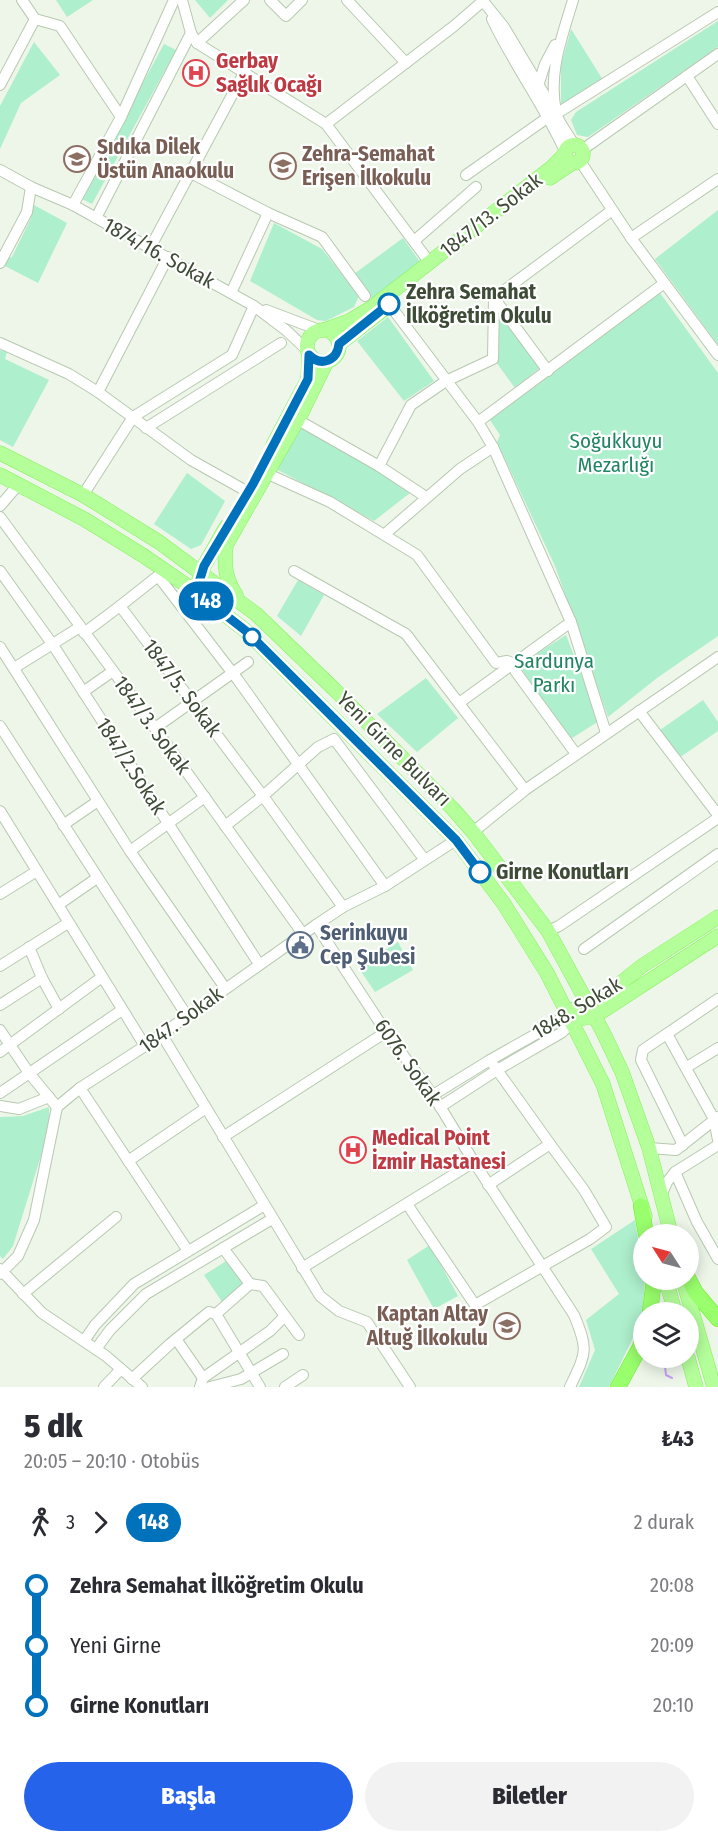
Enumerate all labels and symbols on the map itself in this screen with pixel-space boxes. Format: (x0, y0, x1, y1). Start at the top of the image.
place label: Gerbay Sağlık Ocağı (216, 48, 322, 98)
hospital icon: Gerbay Sağlık Ocağı (181, 58, 211, 88)
place label: Sıdıka Dilek Üstün Anaokulu (97, 134, 234, 184)
place label: Zehra-Semahat Erişen İlkokulu (302, 141, 435, 191)
school or university icon: Sıdıka Dilek Üstün Anaokulu (62, 144, 92, 174)
school or university icon: Zehra-Semahat Erişen İlkokulu (268, 151, 298, 181)
street label: 1847/13. Sokak (435, 167, 548, 263)
street label: 1874/16. Sokak (99, 212, 220, 294)
place label: Zehra Semahat İlköğretim Okulu (406, 279, 552, 329)
marker: Zehra Semahat İlköğretim Okulu (378, 293, 400, 315)
park label: Soğukkuyu Mezarlığı (570, 428, 662, 478)
line badge: 148 (172, 582, 240, 620)
unlabelled marker (243, 628, 261, 646)
street label: 1847/5. Sokak (137, 634, 227, 742)
park label: Sardunya Parkı (514, 648, 594, 698)
street label: 1847/3. Sokak (108, 671, 196, 779)
street label: Yeni Girne Bulvarı (331, 686, 457, 812)
street label: 1847/2.Sokak (90, 713, 172, 819)
place label: Girne Konutları (496, 859, 629, 885)
marker: Girne Konutları (469, 861, 491, 883)
place label: Serinkuyu Cep Şubesi (320, 920, 416, 970)
public building icon: Serinkuyu Cep Şubesi (285, 930, 315, 960)
street label: 1848. Sokak (528, 971, 627, 1045)
street label: 1847. Sokak (134, 981, 228, 1059)
street label: 6076. Sokak (369, 1014, 447, 1111)
place label: Medical Point İzmir Hastanesi (372, 1125, 506, 1175)
hospital icon: Medical Point İzmir Hastanesi (338, 1135, 368, 1165)
north arrow (633, 1224, 699, 1290)
place label: Kaptan Altay Altuğ İlkokulu (366, 1301, 489, 1351)
school or university icon: Kaptan Altay Altuğ İlkokulu (492, 1311, 522, 1341)

